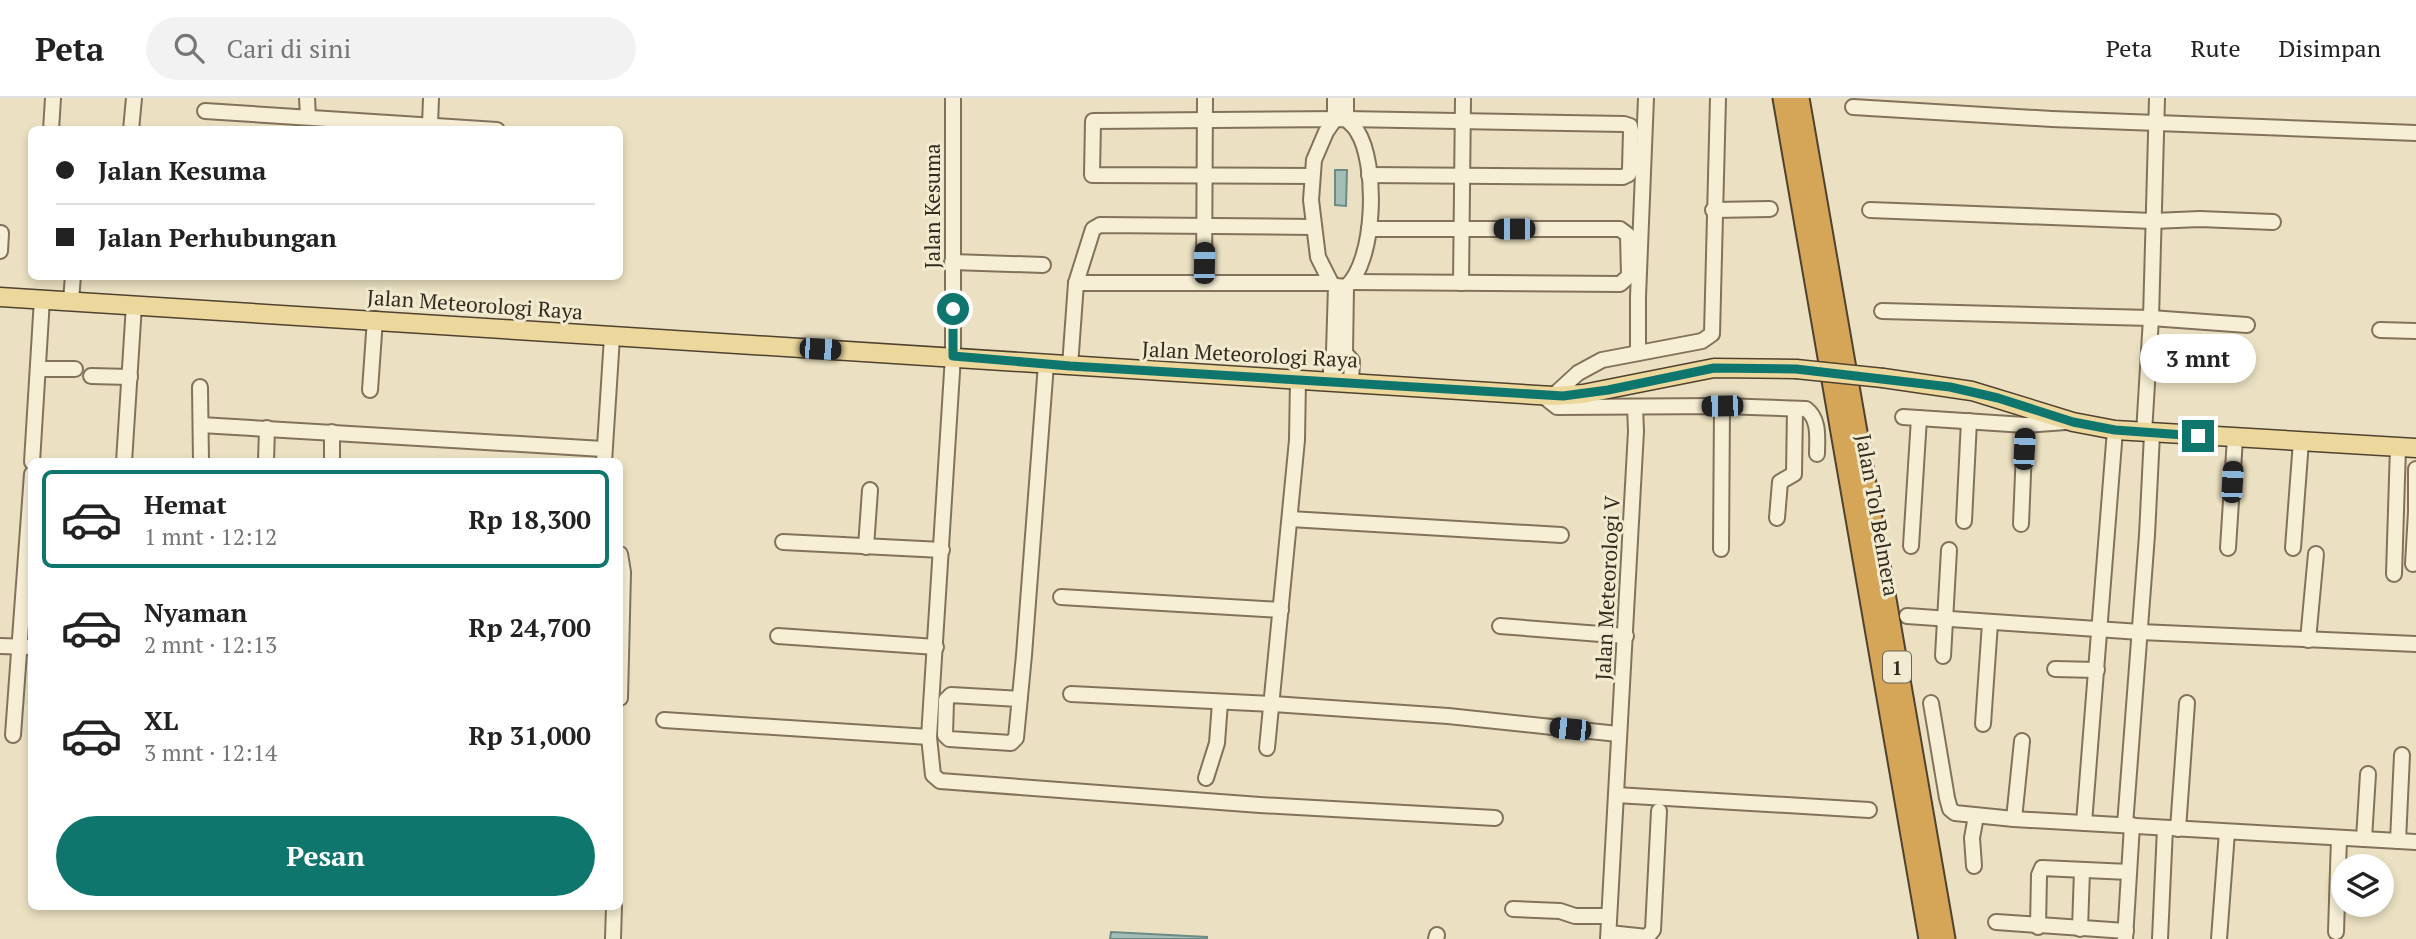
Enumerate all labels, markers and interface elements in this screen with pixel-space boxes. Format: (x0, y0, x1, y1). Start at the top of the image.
search box (146, 17, 636, 80)
text: Peta (35, 27, 104, 70)
icon: search (170, 29, 208, 67)
text: Cari di sini (226, 31, 351, 65)
text: Peta (2106, 32, 2152, 64)
text: Rute (2190, 32, 2240, 64)
text: Disimpan (2278, 32, 2381, 64)
street label: Jalan Kesuma (918, 143, 946, 269)
text: Jalan Kesuma (98, 153, 267, 187)
car (1494, 219, 1536, 240)
text: Jalan Perhubungan (98, 220, 337, 254)
car (1194, 242, 1215, 284)
street label: Jalan Meteorologi Raya (366, 282, 584, 326)
route start (937, 293, 969, 325)
street label: Jalan Meteorologi Raya (1141, 334, 1359, 374)
callout: 3 mnt (2140, 334, 2256, 384)
car (799, 337, 842, 361)
text: 3 mnt (2166, 343, 2230, 374)
car (1701, 395, 1744, 417)
route end (2182, 420, 2214, 452)
car (2013, 427, 2036, 471)
street label: Jalan Tol Belmera (1850, 432, 1906, 599)
car (2221, 460, 2244, 504)
text: Hemat (144, 487, 227, 521)
icon: car (60, 488, 123, 551)
street label: Jalan Meteorologi V (1588, 494, 1626, 681)
text: Rp 18,300 (469, 502, 591, 536)
text: 1 mnt · 12:12 (144, 521, 277, 552)
text: Nyaman (144, 595, 247, 629)
icon: car (60, 596, 123, 659)
text: Rp 24,700 (469, 610, 591, 644)
text: 2 mnt · 12:13 (144, 629, 277, 660)
road number: 1 (1883, 652, 1911, 682)
text: XL (144, 703, 178, 737)
icon: car (60, 704, 123, 767)
car (1549, 716, 1592, 742)
text: Rp 31,000 (469, 718, 591, 752)
text: 3 mnt · 12:14 (144, 737, 277, 768)
button: Pesan (56, 816, 595, 896)
map controls (2331, 854, 2394, 917)
button: layers (2331, 854, 2394, 917)

